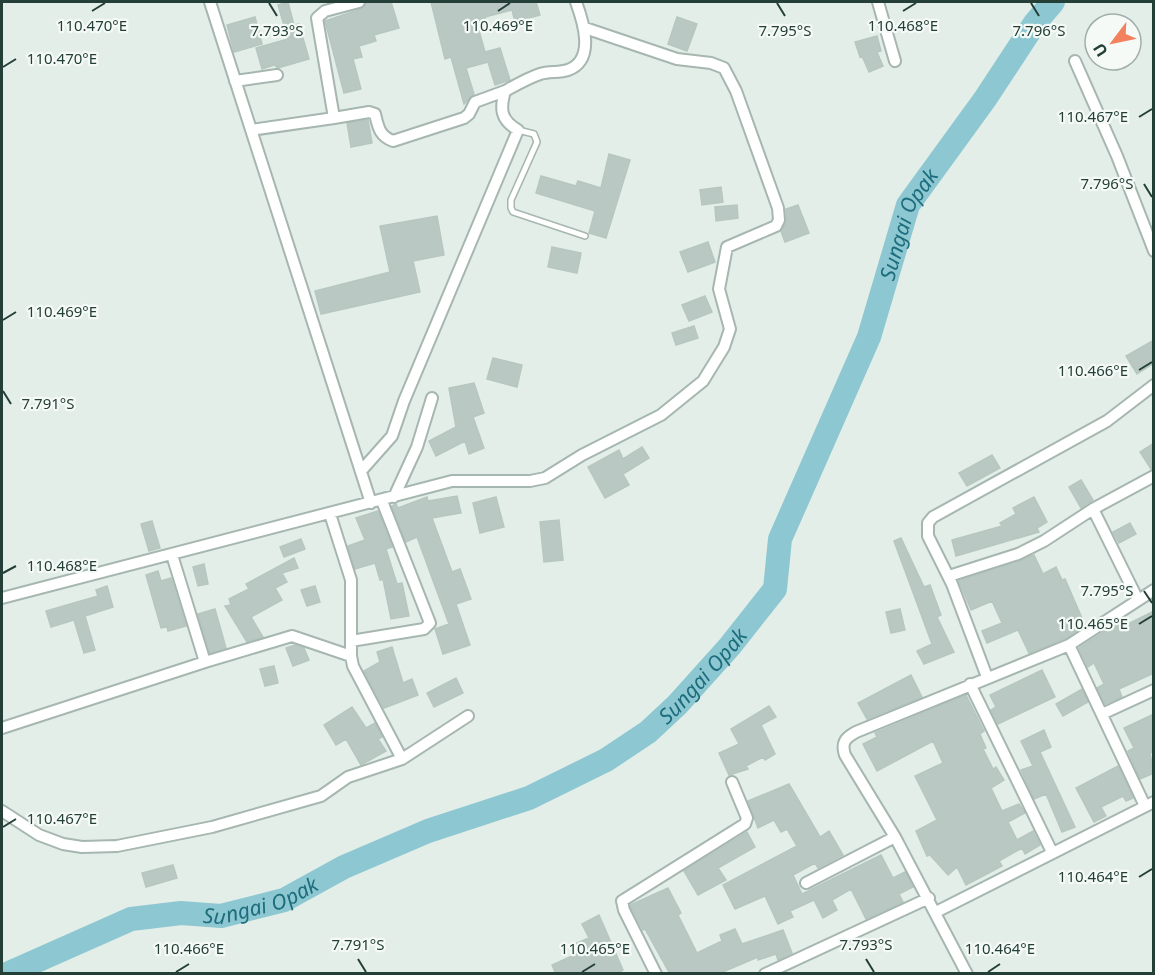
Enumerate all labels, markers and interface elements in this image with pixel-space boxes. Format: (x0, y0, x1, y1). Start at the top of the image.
north arrow (1083, 12, 1143, 72)
text: 110.470°E (57, 15, 127, 35)
text: 110.469°E (463, 15, 533, 35)
text: 110.468°E (868, 15, 938, 35)
text: 7.793°S (251, 20, 304, 40)
text: 7.795°S (759, 20, 812, 40)
text: 7.796°S (1013, 20, 1066, 40)
text: U (1088, 39, 1113, 61)
text: 110.470°E (27, 48, 97, 68)
text: 110.467°E (1058, 106, 1128, 126)
water label: Sungai Opak (873, 161, 945, 283)
text: 7.796°S (1081, 173, 1134, 193)
text: 110.469°E (27, 301, 97, 321)
text: 110.466°E (1058, 360, 1128, 380)
text: 7.791°S (22, 393, 75, 413)
text: 110.468°E (27, 555, 97, 575)
text: 7.795°S (1081, 580, 1134, 600)
text: 110.465°E (1058, 613, 1128, 633)
water label: Sungai Opak (652, 621, 754, 730)
text: 110.467°E (27, 808, 97, 828)
text: 110.464°E (1058, 866, 1128, 886)
water label: Sungai Opak (202, 869, 324, 930)
text: 7.791°S (332, 934, 385, 954)
text: 7.793°S (840, 934, 893, 954)
text: 110.466°E (154, 938, 224, 958)
text: 110.465°E (560, 938, 630, 958)
text: 110.464°E (965, 938, 1035, 958)

